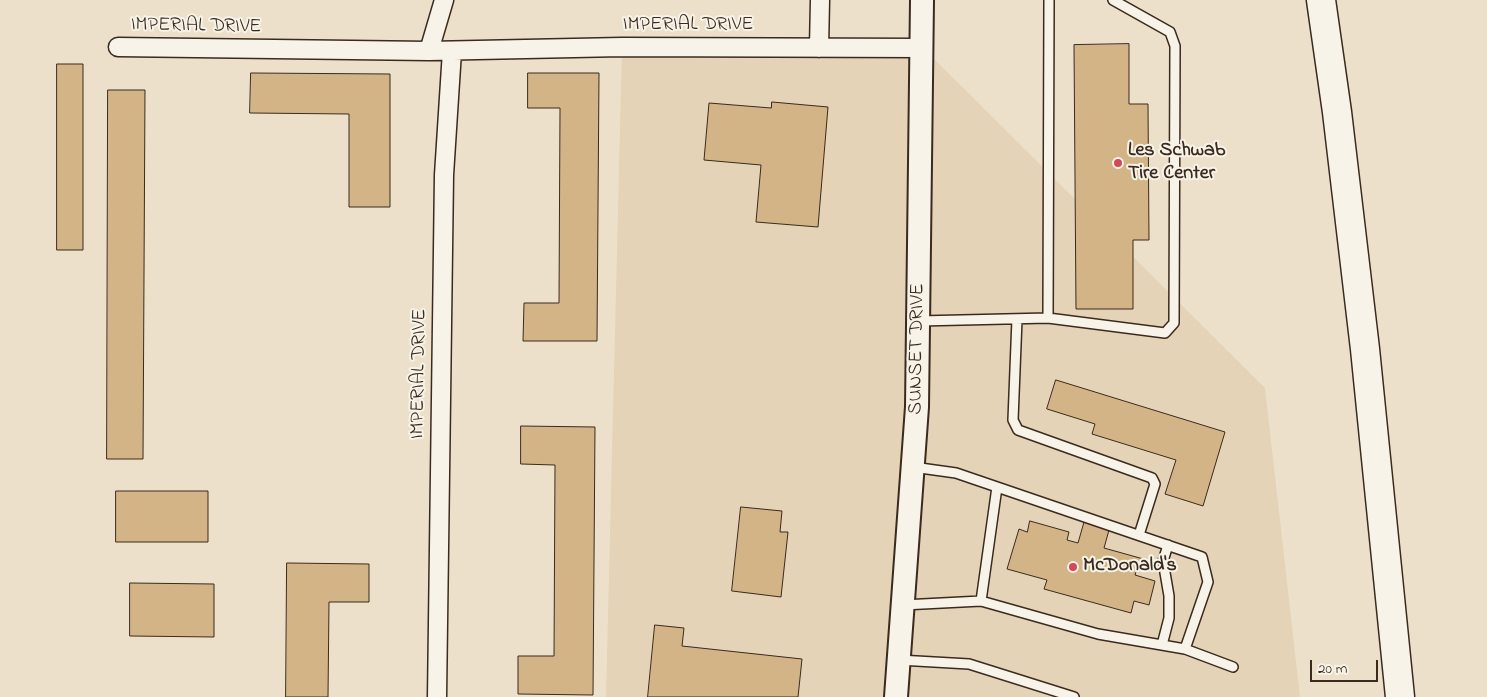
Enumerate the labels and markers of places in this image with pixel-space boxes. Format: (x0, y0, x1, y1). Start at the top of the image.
place label: Les Schwab Tire Center (1128, 140, 1225, 187)
marker: Les Schwab Tire Center (1112, 157, 1124, 169)
place label: McDonald's (1083, 555, 1177, 579)
marker: McDonald's (1067, 561, 1079, 573)

